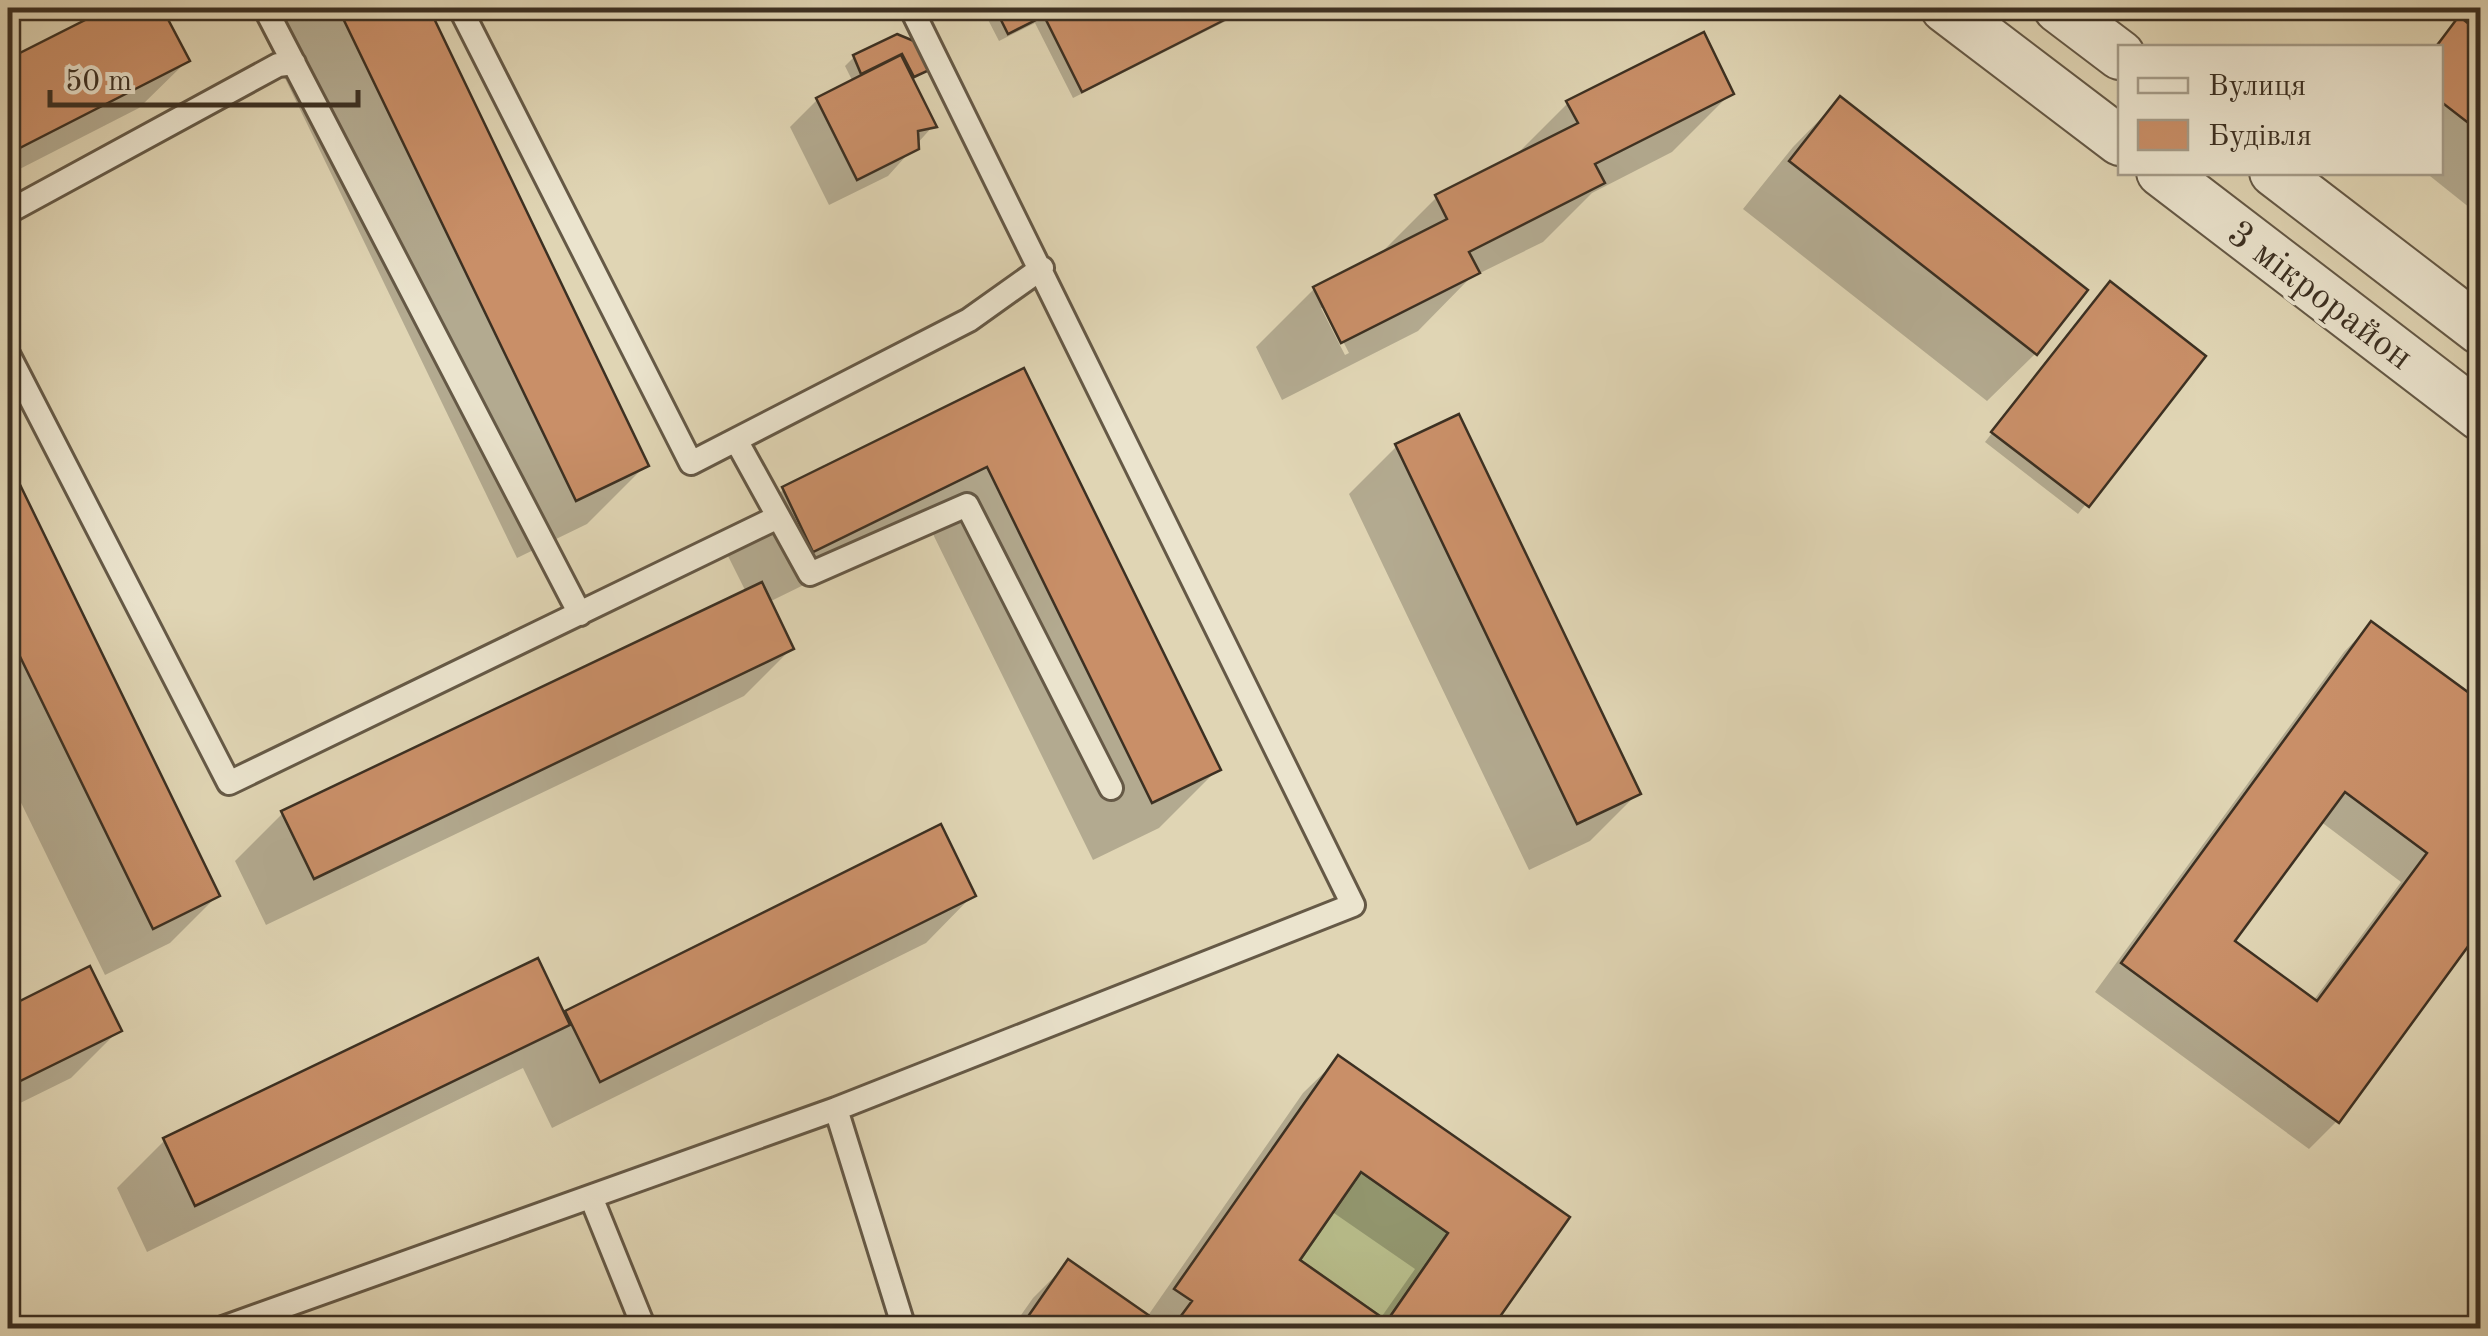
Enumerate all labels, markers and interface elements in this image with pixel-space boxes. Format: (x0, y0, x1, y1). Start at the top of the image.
scale bar (50, 45, 358, 107)
legend (2118, 45, 2443, 175)
text: 50 m (65, 67, 132, 97)
text: Вулиця (2208, 72, 2306, 102)
text: Будівля (2208, 122, 2312, 152)
street label: 3 мікрорайон (2220, 215, 2419, 378)

